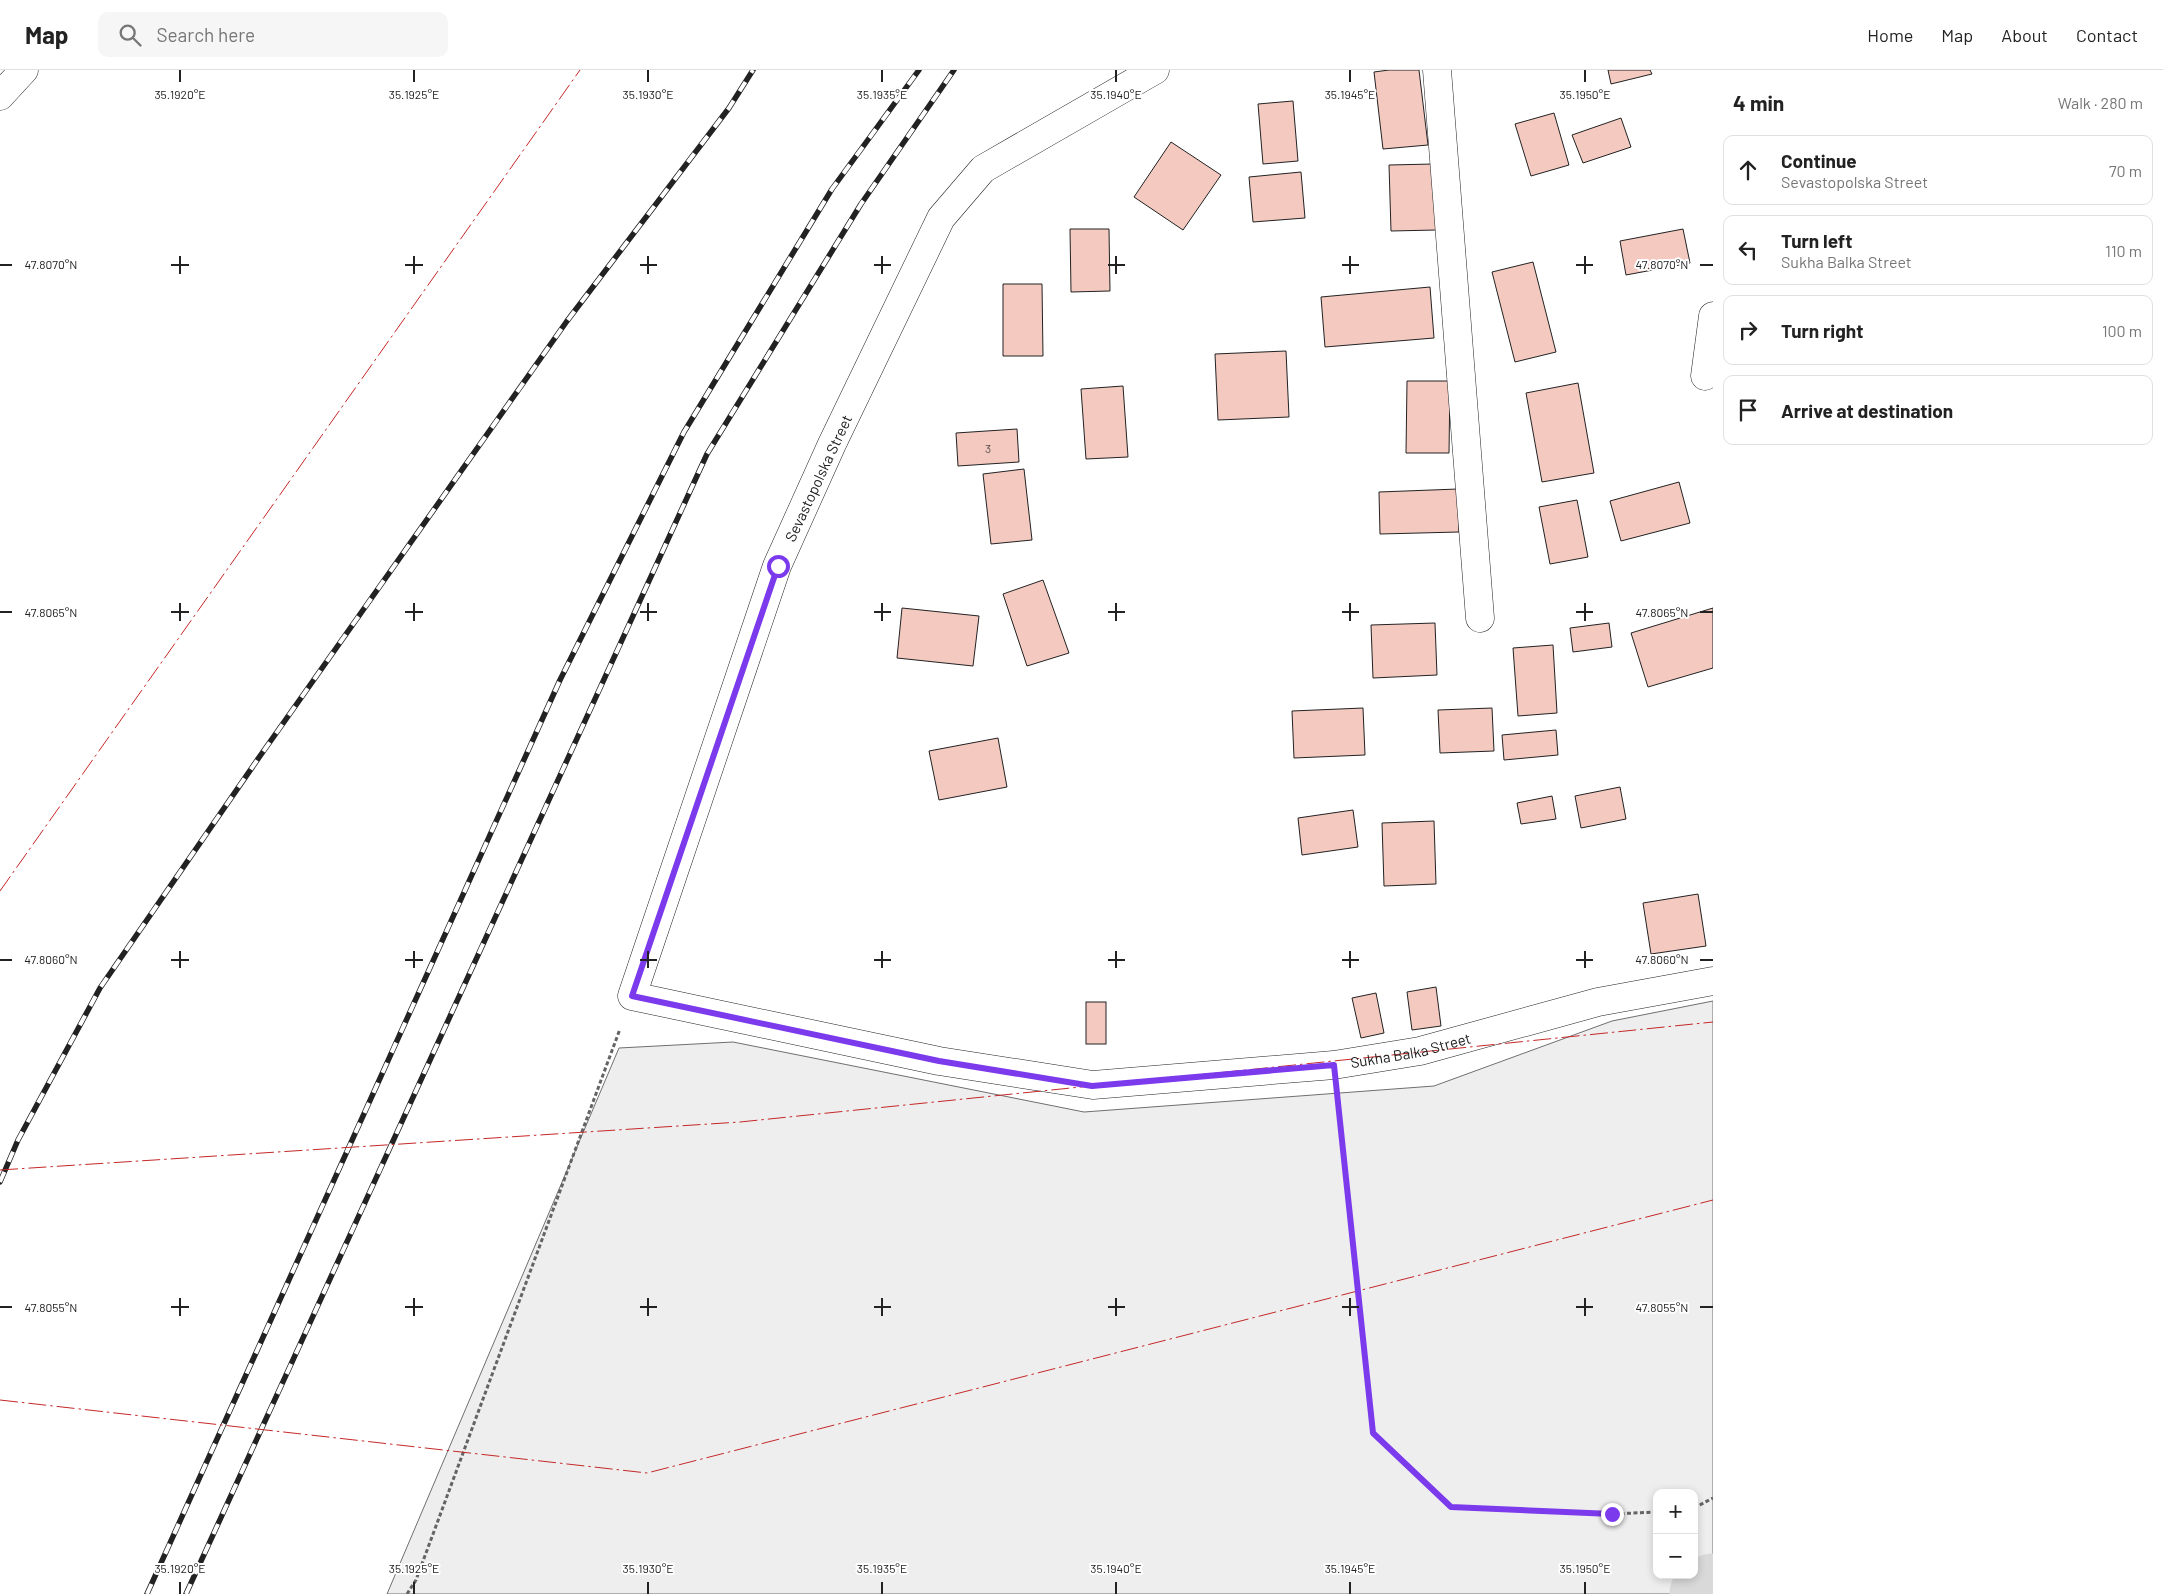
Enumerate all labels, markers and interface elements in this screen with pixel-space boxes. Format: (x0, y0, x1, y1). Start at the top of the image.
search box (98, 12, 448, 57)
text: Map (25, 20, 68, 49)
icon: search (116, 21, 144, 49)
text: Search here (156, 23, 255, 46)
text: Home (1867, 24, 1913, 46)
text: Map (1941, 24, 1973, 46)
text: About (2001, 24, 2048, 46)
text: Contact (2076, 24, 2138, 46)
text: 35.1920°E (154, 87, 206, 101)
text: 35.1925°E (389, 87, 439, 101)
text: 35.1930°E (623, 87, 673, 101)
text: 35.1935°E (857, 87, 907, 101)
text: 35.1940°E (1090, 87, 1142, 101)
text: 35.1945°E (1325, 87, 1375, 101)
text: 35.1950°E (1560, 87, 1610, 101)
text: 4 min (1733, 90, 1784, 115)
text: Walk · 280 m (2058, 93, 2143, 112)
text: Continue (1781, 149, 1857, 172)
icon: ahead (1734, 156, 1762, 184)
text: 70 m (2109, 161, 2142, 180)
text: Sevastopolska Street (1781, 172, 1928, 191)
text: Turn left (1781, 229, 1852, 252)
icon: left (1734, 236, 1762, 264)
text: 110 m (2105, 241, 2142, 260)
text: Sukha Balka Street (1781, 252, 1912, 271)
text: 47.8070°N (25, 257, 77, 271)
text: 47.8070°N (1636, 257, 1688, 271)
icon: right (1734, 316, 1762, 344)
text: Turn right (1781, 319, 1863, 342)
text: 100 m (2102, 321, 2142, 340)
icon: arrive (1734, 396, 1762, 424)
text: Arrive at destination (1781, 399, 1953, 422)
street label: Sevastopolska Street (781, 412, 855, 544)
house number: 3 (985, 441, 991, 455)
route start (767, 555, 790, 578)
text: 47.8065°N (25, 605, 77, 619)
text: 47.8065°N (1636, 605, 1688, 619)
text: 47.8060°N (24, 952, 78, 966)
text: 47.8060°N (1635, 952, 1689, 966)
street label: Sukha Balka Street (1349, 1028, 1473, 1071)
text: 47.8055°N (25, 1300, 77, 1314)
text: 47.8055°N (1636, 1300, 1688, 1314)
map controls (1653, 1489, 1698, 1579)
button: + (1653, 1489, 1698, 1534)
route end (1601, 1503, 1624, 1526)
button: − (1653, 1534, 1698, 1579)
text: 35.1920°E (154, 1561, 206, 1575)
text: 35.1925°E (389, 1561, 439, 1575)
text: 35.1930°E (623, 1561, 673, 1575)
text: 35.1935°E (857, 1561, 907, 1575)
text: 35.1940°E (1090, 1561, 1142, 1575)
text: 35.1945°E (1325, 1561, 1375, 1575)
text: 35.1950°E (1560, 1561, 1610, 1575)

